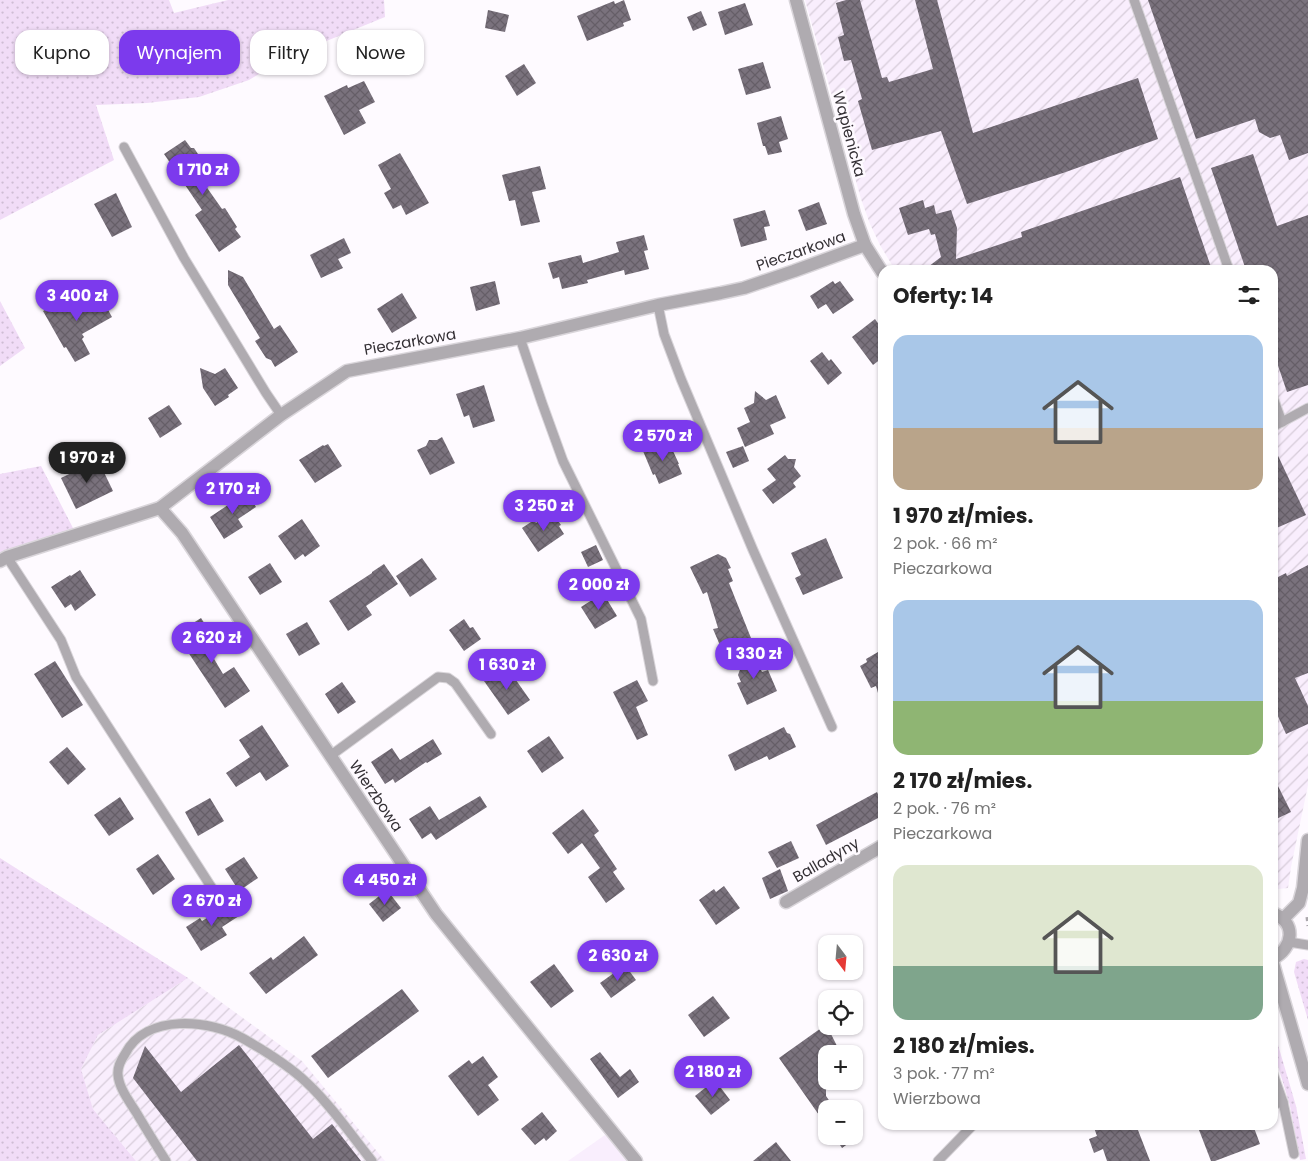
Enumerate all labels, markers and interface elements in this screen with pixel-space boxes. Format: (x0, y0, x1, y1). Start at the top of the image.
chip: Kupno (15, 30, 109, 75)
chip: Wynajem (119, 30, 240, 75)
chip: Filtry (250, 30, 327, 75)
chip: Nowe (337, 30, 424, 75)
street label: Wapienicka (828, 89, 871, 179)
pin: 1 710 zł (151, 154, 255, 196)
text: 1 710 zł (178, 158, 228, 181)
street label: Pieczarkowa (753, 225, 848, 276)
pin: 3 400 zł (25, 280, 129, 322)
text: Oferty: 14 (893, 281, 993, 310)
icon: filters (1235, 281, 1263, 309)
text: 3 400 zł (46, 284, 108, 307)
street label: Pieczarkowa (362, 323, 458, 360)
icon: home (1033, 367, 1123, 457)
pin: 2 570 zł (611, 420, 715, 462)
text: 2 570 zł (634, 424, 692, 447)
pin: 1 970 zł (35, 442, 139, 484)
text: 1 970 zł (60, 446, 114, 469)
pin: 2 170 zł (181, 472, 285, 515)
text: 2 170 zł (206, 477, 260, 500)
pin: 3 250 zł (492, 490, 596, 532)
text: 3 250 zł (514, 494, 574, 517)
text: 1 970 zł/mies. (893, 501, 1033, 530)
text: 2 pok. · 66 m² (893, 532, 997, 555)
text: Pieczarkowa (893, 557, 992, 580)
pin: 2 000 zł (547, 568, 651, 611)
text: 2 000 zł (569, 573, 629, 596)
pin: 2 620 zł (160, 622, 264, 664)
text: 2 620 zł (183, 626, 241, 649)
icon: home (1033, 632, 1123, 722)
pin: 1 330 zł (702, 638, 806, 680)
text: 1 330 zł (726, 642, 782, 665)
pin: 1 630 zł (455, 648, 559, 691)
text: 1 630 zł (479, 653, 535, 676)
street label: Wierzbowa (345, 756, 408, 836)
text: 2 170 zł/mies. (893, 766, 1032, 795)
text: 2 pok. · 76 m² (893, 797, 996, 820)
text: Pieczarkowa (893, 822, 992, 845)
street label: Balladyny (789, 832, 863, 887)
pin: 4 450 zł (333, 864, 437, 906)
text: 4 450 zł (354, 868, 416, 891)
pin: 2 670 zł (160, 884, 264, 927)
text: 2 670 zł (183, 889, 241, 912)
icon: home (1033, 897, 1123, 987)
north arrow (818, 935, 862, 980)
map controls (818, 935, 863, 1145)
pin: 2 630 zł (566, 940, 670, 982)
text: 2 630 zł (588, 944, 648, 967)
button: locate (818, 990, 863, 1035)
text: 2 180 zł/mies. (893, 1031, 1035, 1060)
button: + (818, 1045, 863, 1090)
pin: 2 180 zł (661, 1056, 765, 1098)
text: 2 180 zł (685, 1060, 741, 1083)
text: 3 pok. · 77 m² (893, 1062, 995, 1085)
text: Wierzbowa (893, 1087, 981, 1110)
button: − (818, 1100, 863, 1145)

